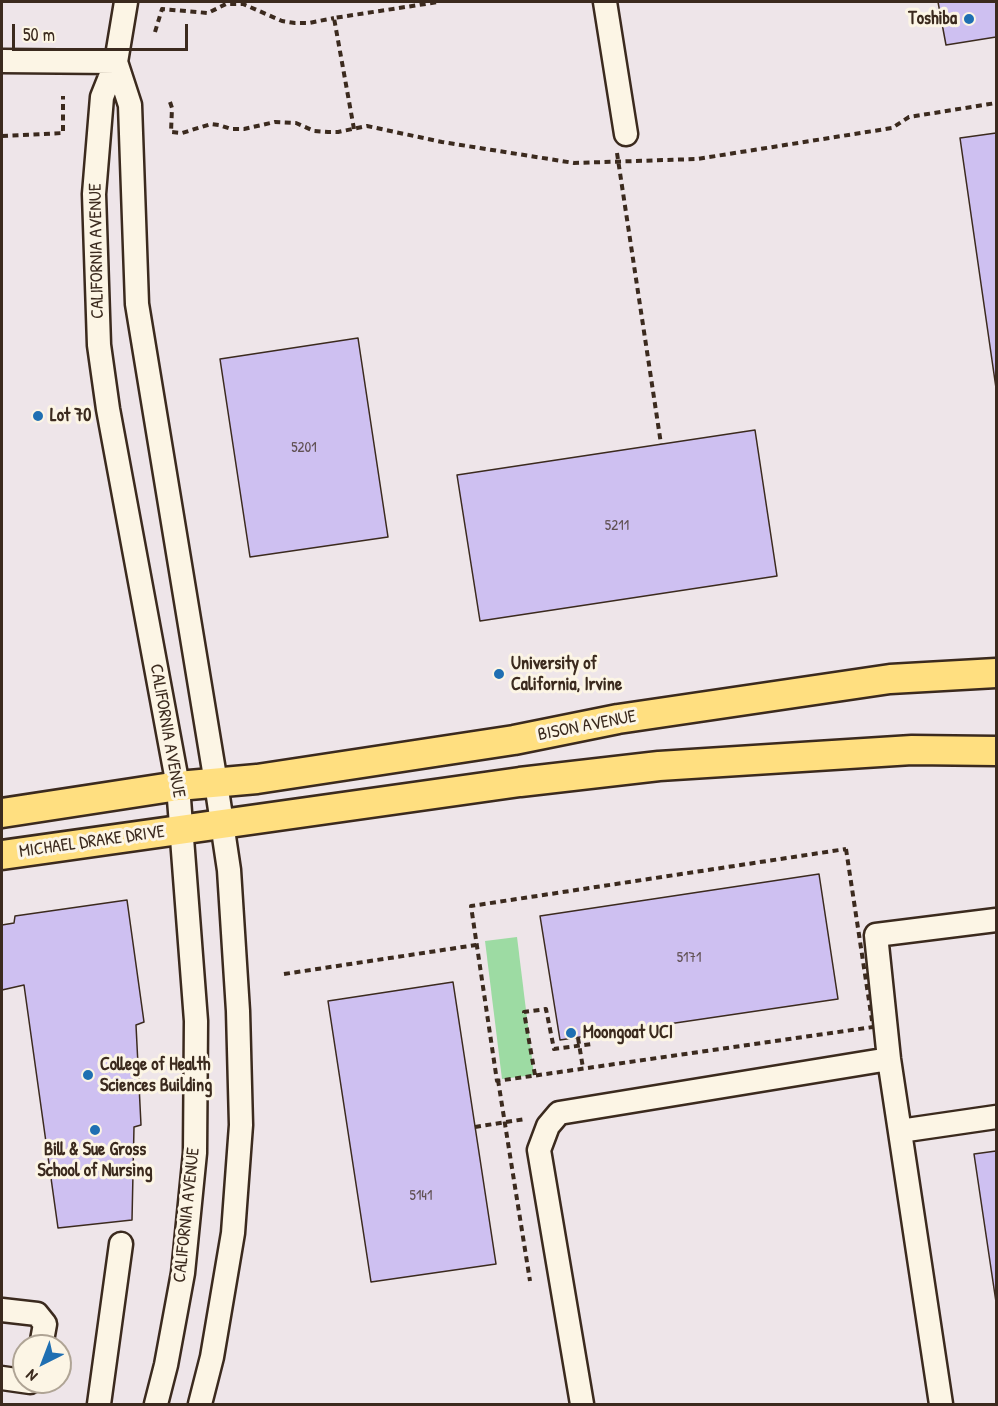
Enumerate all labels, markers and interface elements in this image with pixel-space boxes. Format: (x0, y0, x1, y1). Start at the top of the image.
place label: Toshiba (908, 8, 957, 30)
scale bar (15, 12, 190, 50)
marker: Toshiba (962, 12, 976, 26)
text: 50 m (23, 22, 55, 47)
street label: CALIFORNIA AVENUE (85, 183, 109, 319)
place label: Lot 70 (50, 405, 91, 427)
marker: Lot 70 (31, 409, 45, 423)
house number: 5201 (291, 439, 317, 457)
house number: 5211 (605, 517, 629, 535)
place label: University of California, Irvine (511, 653, 622, 696)
street label: CALIFORNIA AVENUE (145, 662, 189, 800)
marker: University of California, Irvine (492, 667, 506, 681)
street label: BISON AVENUE (536, 706, 638, 746)
street label: MICHAEL DRAKE DRIVE (18, 821, 166, 863)
house number: 5171 (677, 949, 701, 967)
place label: Moongoat UCI (583, 1022, 673, 1044)
marker: Moongoat UCI (564, 1026, 578, 1040)
place label: College of Health Sciences Building (100, 1054, 212, 1096)
marker: College of Health Sciences Building (81, 1068, 95, 1082)
marker: Bill & Sue Gross School of Nursing (88, 1123, 102, 1137)
place label: Bill & Sue Gross School of Nursing (38, 1139, 152, 1182)
street label: CALIFORNIA AVENUE (169, 1146, 205, 1284)
house number: 5141 (410, 1187, 432, 1205)
north arrow (12, 1334, 72, 1394)
text: N (21, 1365, 42, 1387)

